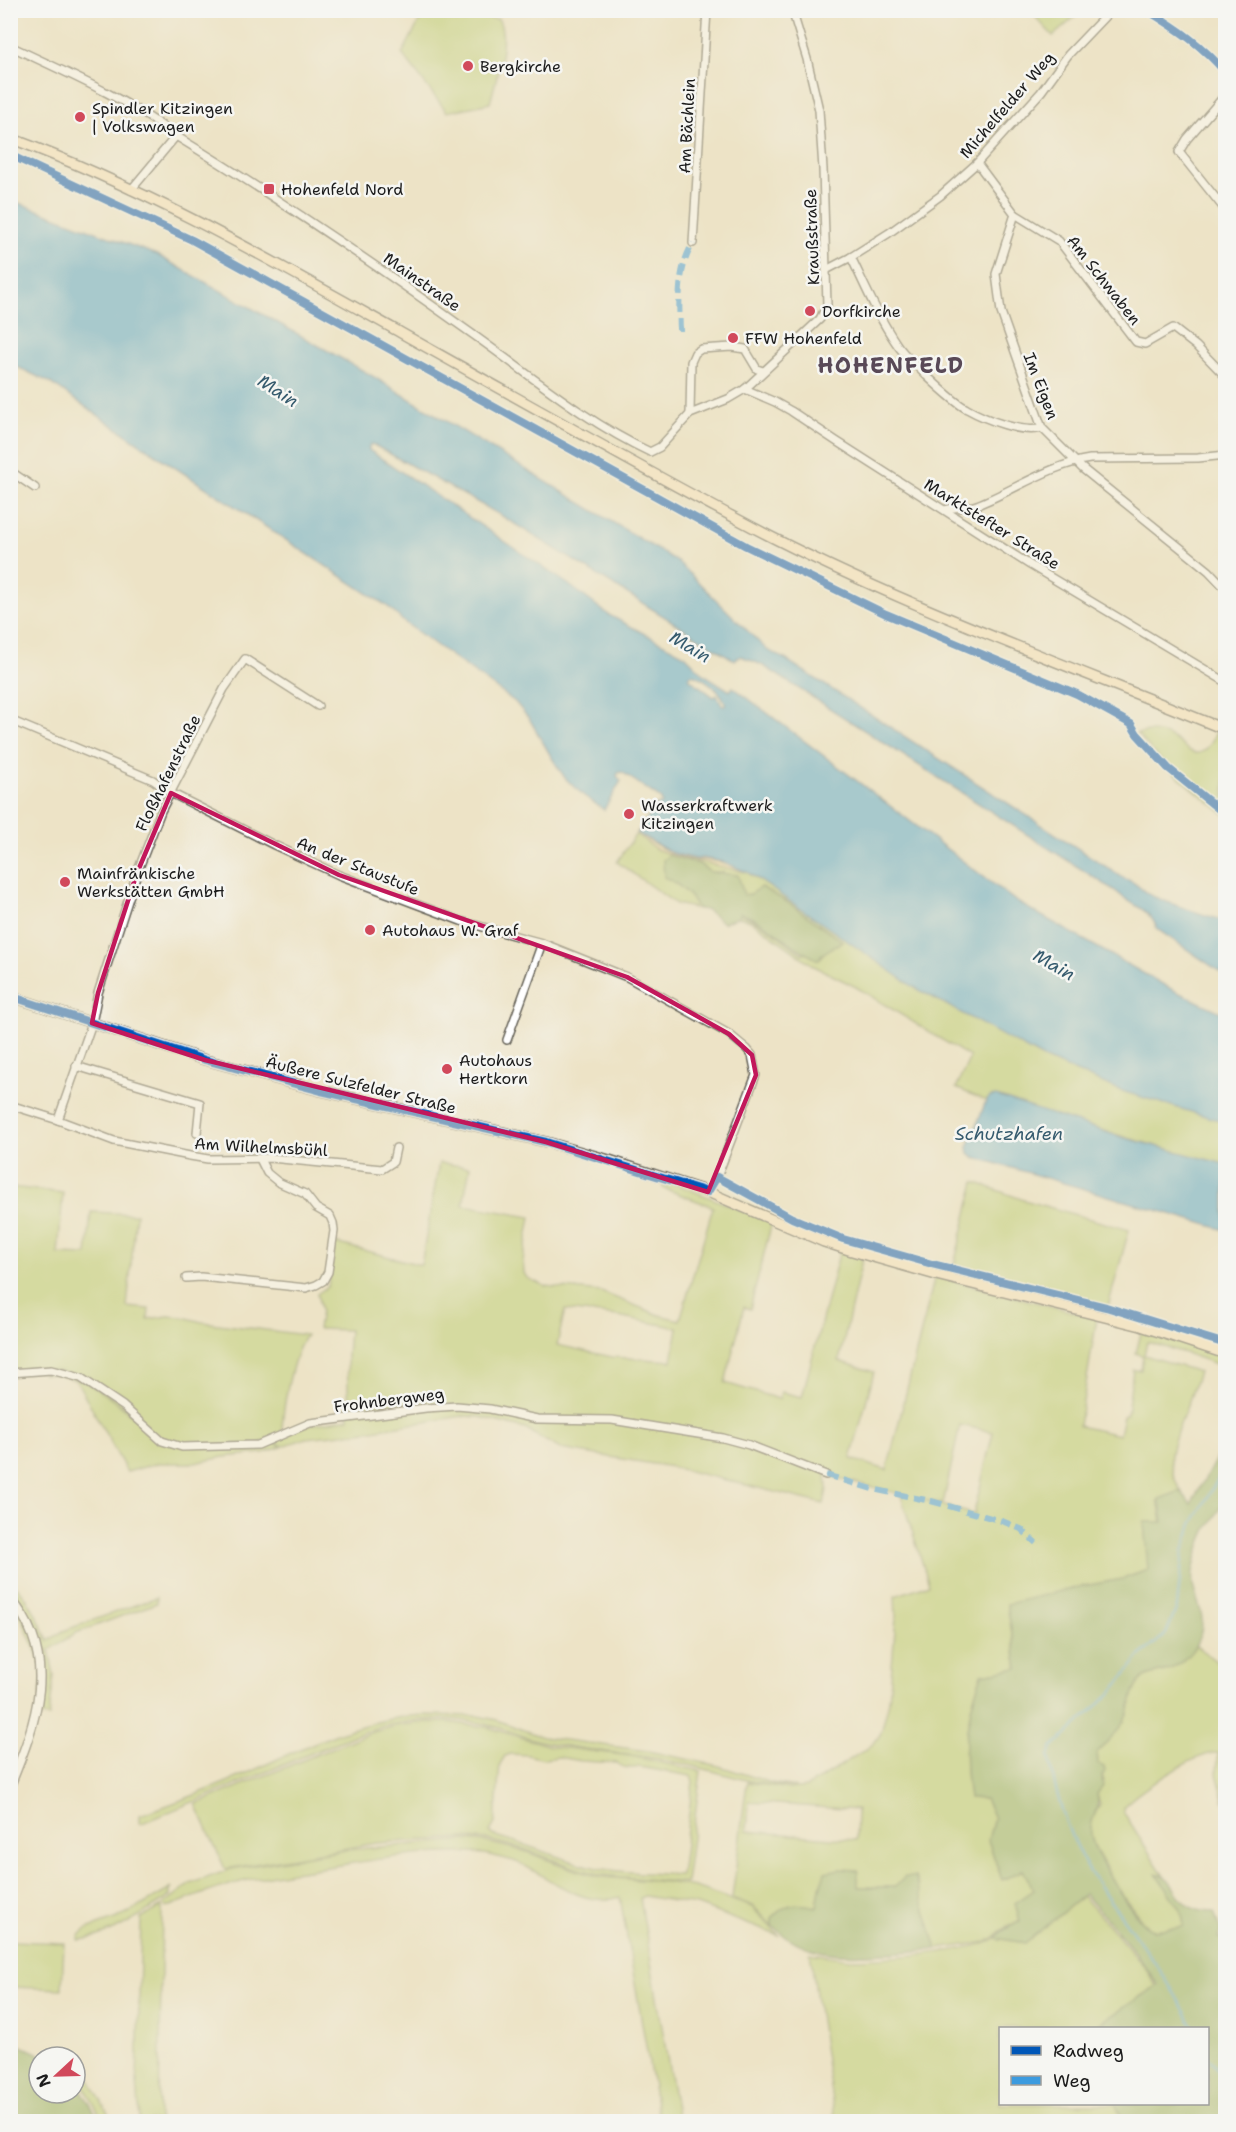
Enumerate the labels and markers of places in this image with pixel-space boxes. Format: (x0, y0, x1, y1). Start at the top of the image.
place label: Bergkirche (480, 56, 561, 77)
marker: Bergkirche (461, 59, 475, 73)
place label: Spindler Kitzingen | Volkswagen (92, 98, 233, 137)
marker: Spindler Kitzingen | Volkswagen (73, 110, 87, 124)
place label: Hohenfeld Nord (281, 179, 403, 200)
marker: Hohenfeld Nord (262, 182, 276, 196)
place label: Dorfkirche (822, 301, 901, 322)
marker: Dorfkirche (803, 304, 817, 318)
place label: FFW Hohenfeld (745, 328, 862, 349)
marker: FFW Hohenfeld (726, 331, 740, 345)
place label: Wasserkraftwerk Kitzingen (641, 795, 773, 834)
marker: Wasserkraftwerk Kitzingen (622, 807, 636, 821)
place label: Mainfränkische Werkstätten GmbH (77, 863, 225, 902)
marker: Mainfränkische Werkstätten GmbH (58, 875, 72, 889)
place label: Autohaus W. Graf (382, 920, 520, 941)
marker: Autohaus W. Graf (363, 923, 377, 937)
place label: Autohaus Hertkorn (459, 1050, 532, 1089)
marker: Autohaus Hertkorn (440, 1062, 454, 1076)

